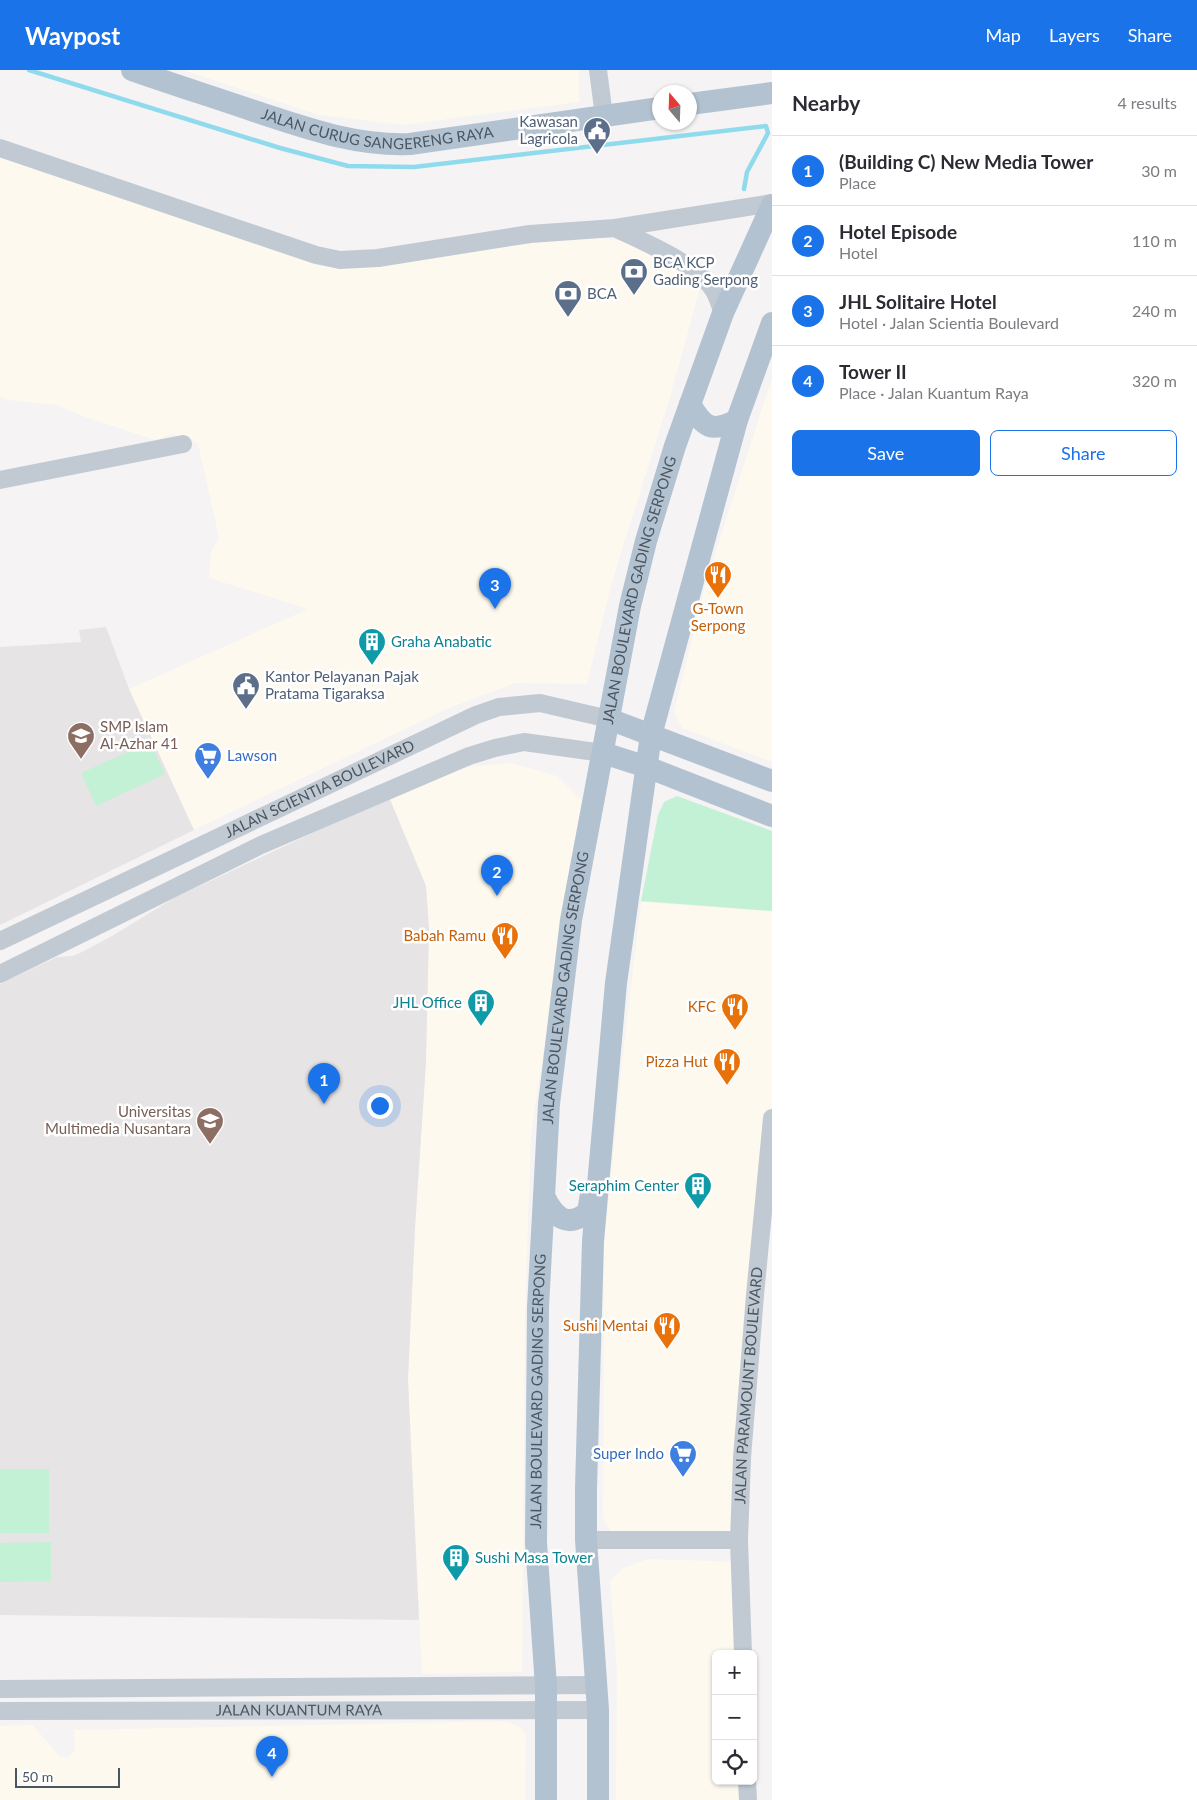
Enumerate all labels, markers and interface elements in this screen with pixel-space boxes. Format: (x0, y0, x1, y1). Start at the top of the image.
text: Waypost (25, 21, 120, 50)
text: Map (985, 24, 1021, 46)
text: Layers (1049, 24, 1100, 46)
text: Share (1128, 24, 1172, 46)
north arrow (652, 85, 697, 130)
text: Nearby (792, 90, 860, 115)
text: 4 results (1117, 93, 1177, 112)
street label: JALAN CURUG SANGERENG RAYA (259, 104, 495, 152)
place label: Kawasan Lagricola (519, 112, 578, 147)
public building icon: Kawasan Lagricola (582, 116, 612, 155)
text: (Building C) New Media Tower (839, 150, 1093, 173)
text: 1 (803, 161, 813, 180)
text: 30 m (1141, 161, 1177, 180)
text: Place (839, 173, 876, 192)
text: Hotel Episode (839, 220, 957, 243)
text: 2 (803, 231, 813, 250)
text: 110 m (1132, 231, 1177, 250)
text: Hotel (839, 243, 878, 262)
place label: BCA KCP Gading Serpong (653, 253, 758, 288)
bank icon: BCA KCP Gading Serpong (619, 257, 649, 296)
bank icon: BCA (553, 279, 583, 318)
place label: BCA (587, 284, 618, 302)
text: JHL Solitaire Hotel (839, 290, 997, 313)
text: 3 (803, 301, 813, 320)
text: 240 m (1132, 301, 1177, 320)
text: Hotel · Jalan Scientia Boulevard (839, 313, 1059, 332)
text: Tower II (839, 360, 907, 383)
text: 4 (803, 371, 813, 390)
text: 320 m (1132, 371, 1177, 390)
text: Place · Jalan Kuantum Raya (839, 383, 1029, 402)
button: Save (792, 430, 980, 476)
button: Share (990, 430, 1177, 476)
street label: JALAN BOULEVARD GADING SERPONG (598, 454, 679, 726)
restaurant icon: G-Town Serpong (703, 560, 733, 599)
pin: 3 (479, 568, 511, 609)
place label: G-Town Serpong (691, 599, 745, 634)
building icon: Graha Anabatic (357, 627, 387, 666)
place label: Graha Anabatic (391, 632, 492, 650)
place label: Kantor Pelayanan Pajak Pratama Tigaraksa (265, 667, 419, 702)
public building icon: Kantor Pelayanan Pajak Pratama Tigaraksa (231, 671, 261, 710)
place label: SMP Islam Al-Azhar 41 (100, 717, 178, 752)
school or university icon: SMP Islam Al-Azhar 41 (66, 721, 96, 760)
street label: JALAN SCIENTIA BOULEVARD (222, 736, 417, 841)
supermarket icon: Lawson (193, 741, 223, 780)
place label: Lawson (227, 746, 277, 764)
street label: JALAN BOULEVARD GADING SERPONG (538, 850, 592, 1125)
pin: 2 (481, 855, 513, 896)
restaurant icon: Babah Ramu (490, 921, 520, 960)
place label: Babah Ramu (403, 926, 486, 944)
building icon: JHL Office (466, 988, 496, 1027)
restaurant icon: KFC (720, 992, 750, 1031)
place label: JHL Office (393, 993, 462, 1011)
place label: KFC (688, 997, 716, 1015)
restaurant icon: Pizza Hut (712, 1047, 742, 1086)
place label: Pizza Hut (646, 1052, 709, 1070)
pin: 1 (308, 1063, 340, 1104)
your location (367, 1093, 393, 1119)
place label: Universitas Multimedia Nusantara (45, 1102, 191, 1137)
school or university icon: Universitas Multimedia Nusantara (195, 1106, 225, 1145)
building icon: Seraphim Center (683, 1171, 713, 1210)
place label: Seraphim Center (569, 1176, 680, 1194)
street label: JALAN BOULEVARD GADING SERPONG (526, 1253, 549, 1529)
street label: JALAN PARAMOUNT BOULEVARD (730, 1266, 766, 1504)
restaurant icon: Sushi Mentai (652, 1311, 682, 1350)
place label: Sushi Mentai (563, 1316, 648, 1334)
supermarket icon: Super Indo (668, 1439, 698, 1478)
place label: Super Indo (593, 1444, 664, 1462)
building icon: Sushi Masa Tower (441, 1543, 471, 1582)
place label: Sushi Masa Tower (475, 1548, 593, 1566)
map controls (712, 1650, 757, 1785)
button: + (712, 1650, 757, 1695)
button: − (712, 1695, 757, 1740)
street label: JALAN KUANTUM RAYA (216, 1700, 383, 1719)
pin: 4 (256, 1736, 288, 1777)
button: locate (712, 1740, 757, 1785)
scale bar (15, 1765, 120, 1788)
text: 50 m (22, 1768, 53, 1785)

